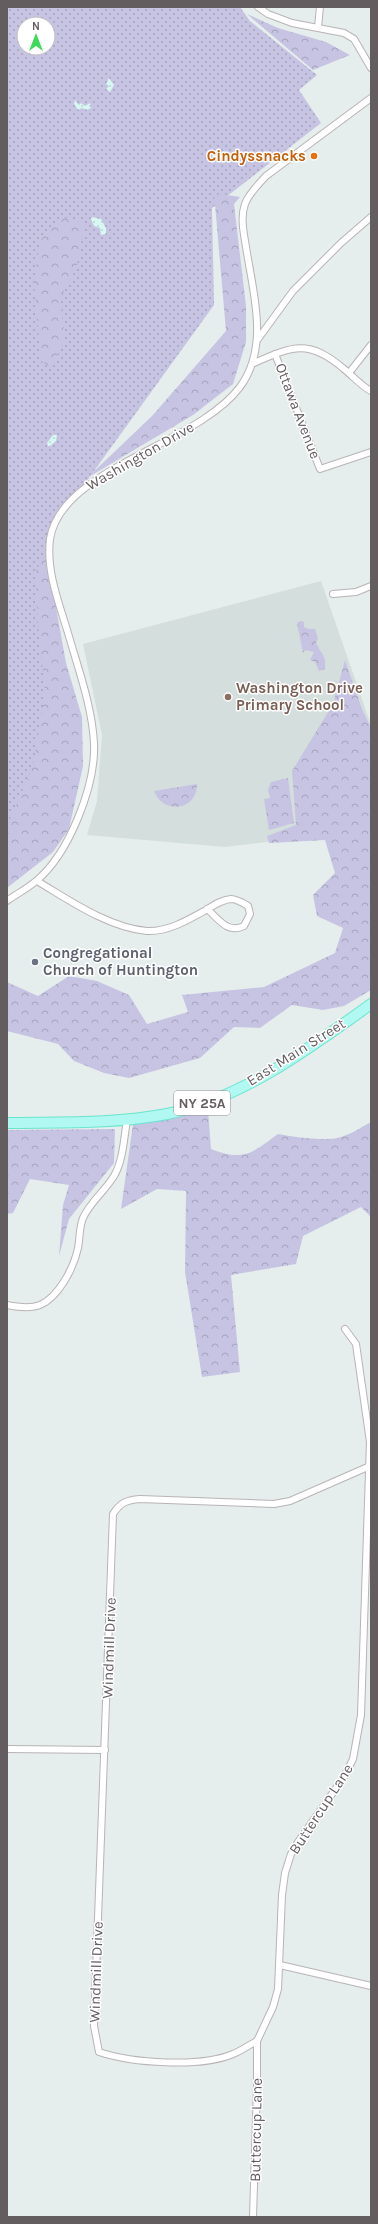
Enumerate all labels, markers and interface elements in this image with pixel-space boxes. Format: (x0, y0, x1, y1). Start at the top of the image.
north arrow (16, 16, 56, 56)
text: N (32, 20, 40, 33)
place label: Cindyssnacks (207, 147, 306, 165)
marker: Cindyssnacks (309, 151, 319, 161)
street label: Ottawa Avenue (271, 360, 325, 462)
street label: Washington Drive (83, 418, 197, 494)
place label: Washington Drive Primary School (236, 679, 363, 714)
marker: Washington Drive Primary School (223, 692, 233, 702)
place label: Congregational Church of Huntington (43, 944, 198, 979)
marker: Congregational Church of Huntington (30, 957, 40, 967)
street label: East Main Street (243, 1014, 349, 1090)
road number: NY 25A (174, 1091, 230, 1115)
street label: Windmill Drive (98, 1597, 120, 1699)
street label: Buttercup Lane (285, 1760, 357, 1858)
street label: Windmill Drive (85, 1921, 107, 2023)
street label: Buttercup Lane (246, 2078, 266, 2182)

